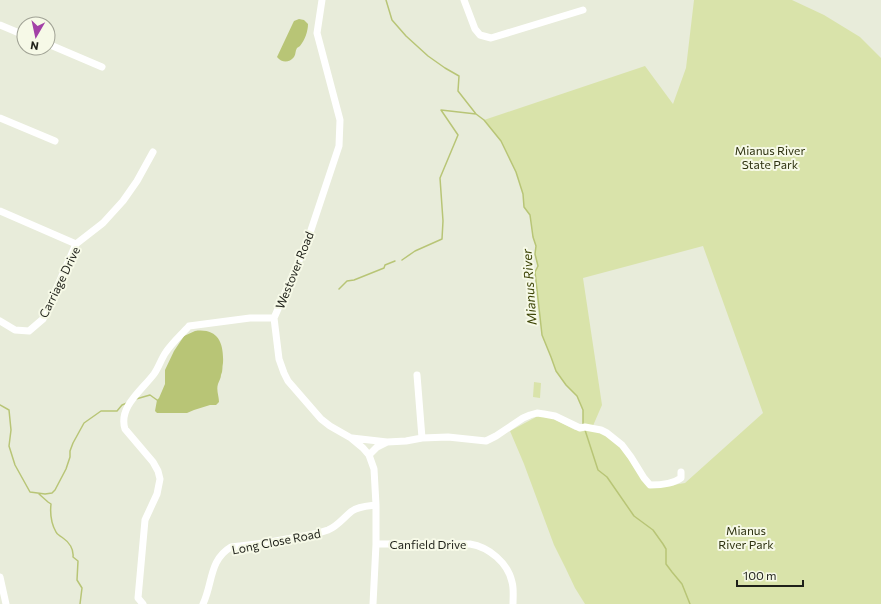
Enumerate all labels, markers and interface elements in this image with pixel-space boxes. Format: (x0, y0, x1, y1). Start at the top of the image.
north arrow (16, 16, 56, 56)
text: N (29, 39, 39, 53)
park label: Mianus River State Park (735, 143, 805, 171)
street label: Westover Road (272, 229, 316, 311)
street label: Carriage Drive (36, 244, 82, 320)
water label: Mianus River (518, 248, 540, 326)
park label: Mianus River Park (718, 523, 774, 551)
street label: Long Close Road (230, 526, 322, 556)
street label: Canfield Drive (390, 537, 466, 551)
scale bar (737, 562, 803, 588)
text: 100 m (743, 568, 777, 582)

